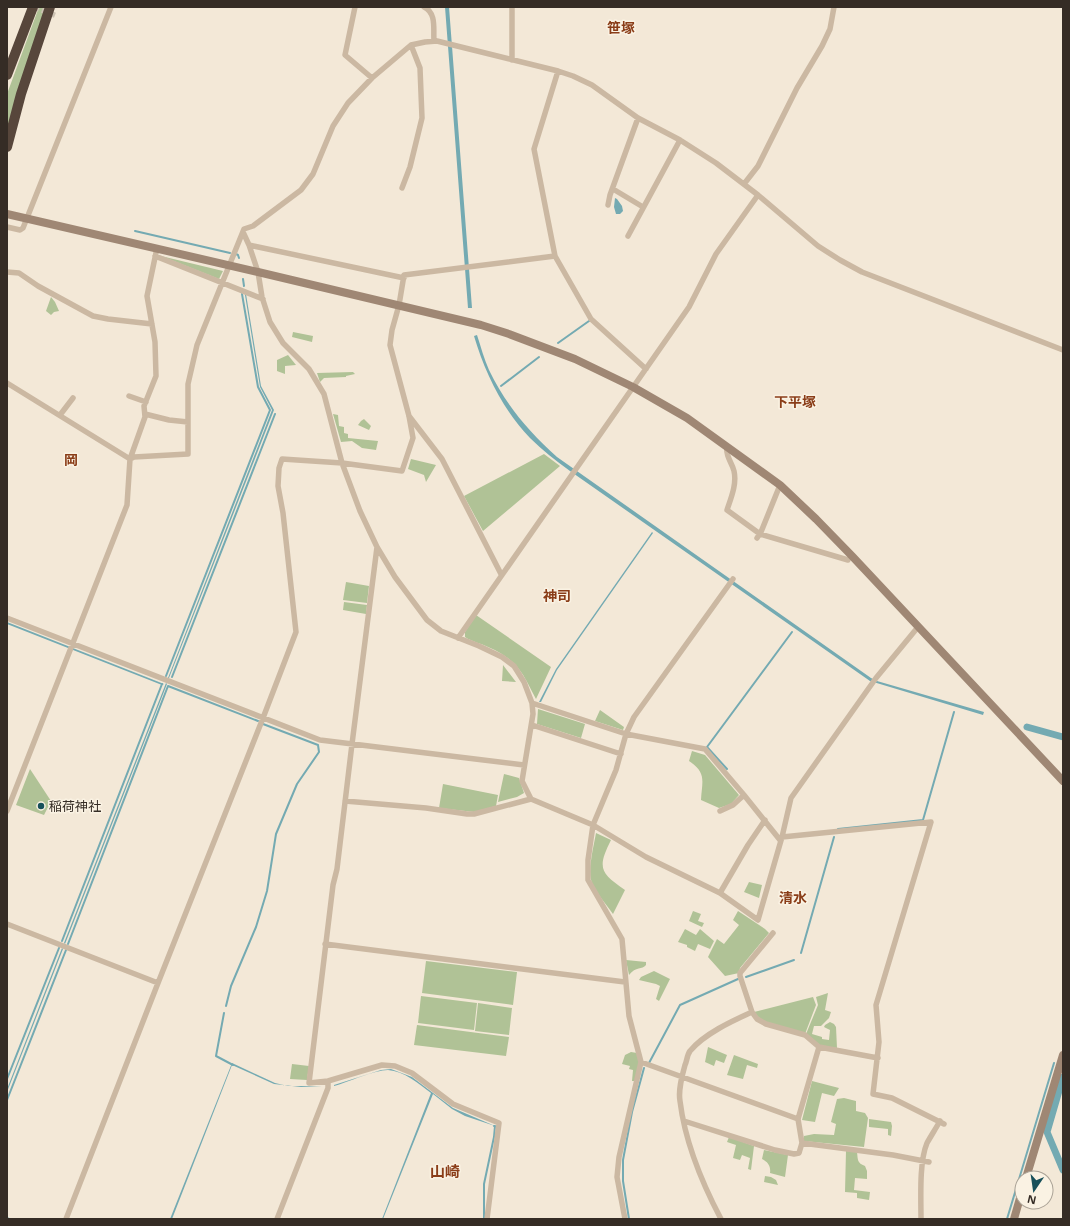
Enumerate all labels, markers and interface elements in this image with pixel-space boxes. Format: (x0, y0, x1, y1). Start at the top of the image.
district label: 笹塚 (607, 18, 635, 37)
district label: 下平塚 (774, 392, 816, 411)
district label: 岡 (64, 450, 78, 469)
district label: 神司 (543, 586, 571, 605)
place label: 稲荷神社 (49, 797, 101, 815)
marker: 稲荷神社 (36, 801, 46, 811)
district label: 清水 (779, 888, 807, 907)
district label: 山崎 (430, 1161, 460, 1181)
north arrow (1014, 1170, 1054, 1210)
text: N (1026, 1192, 1038, 1209)

